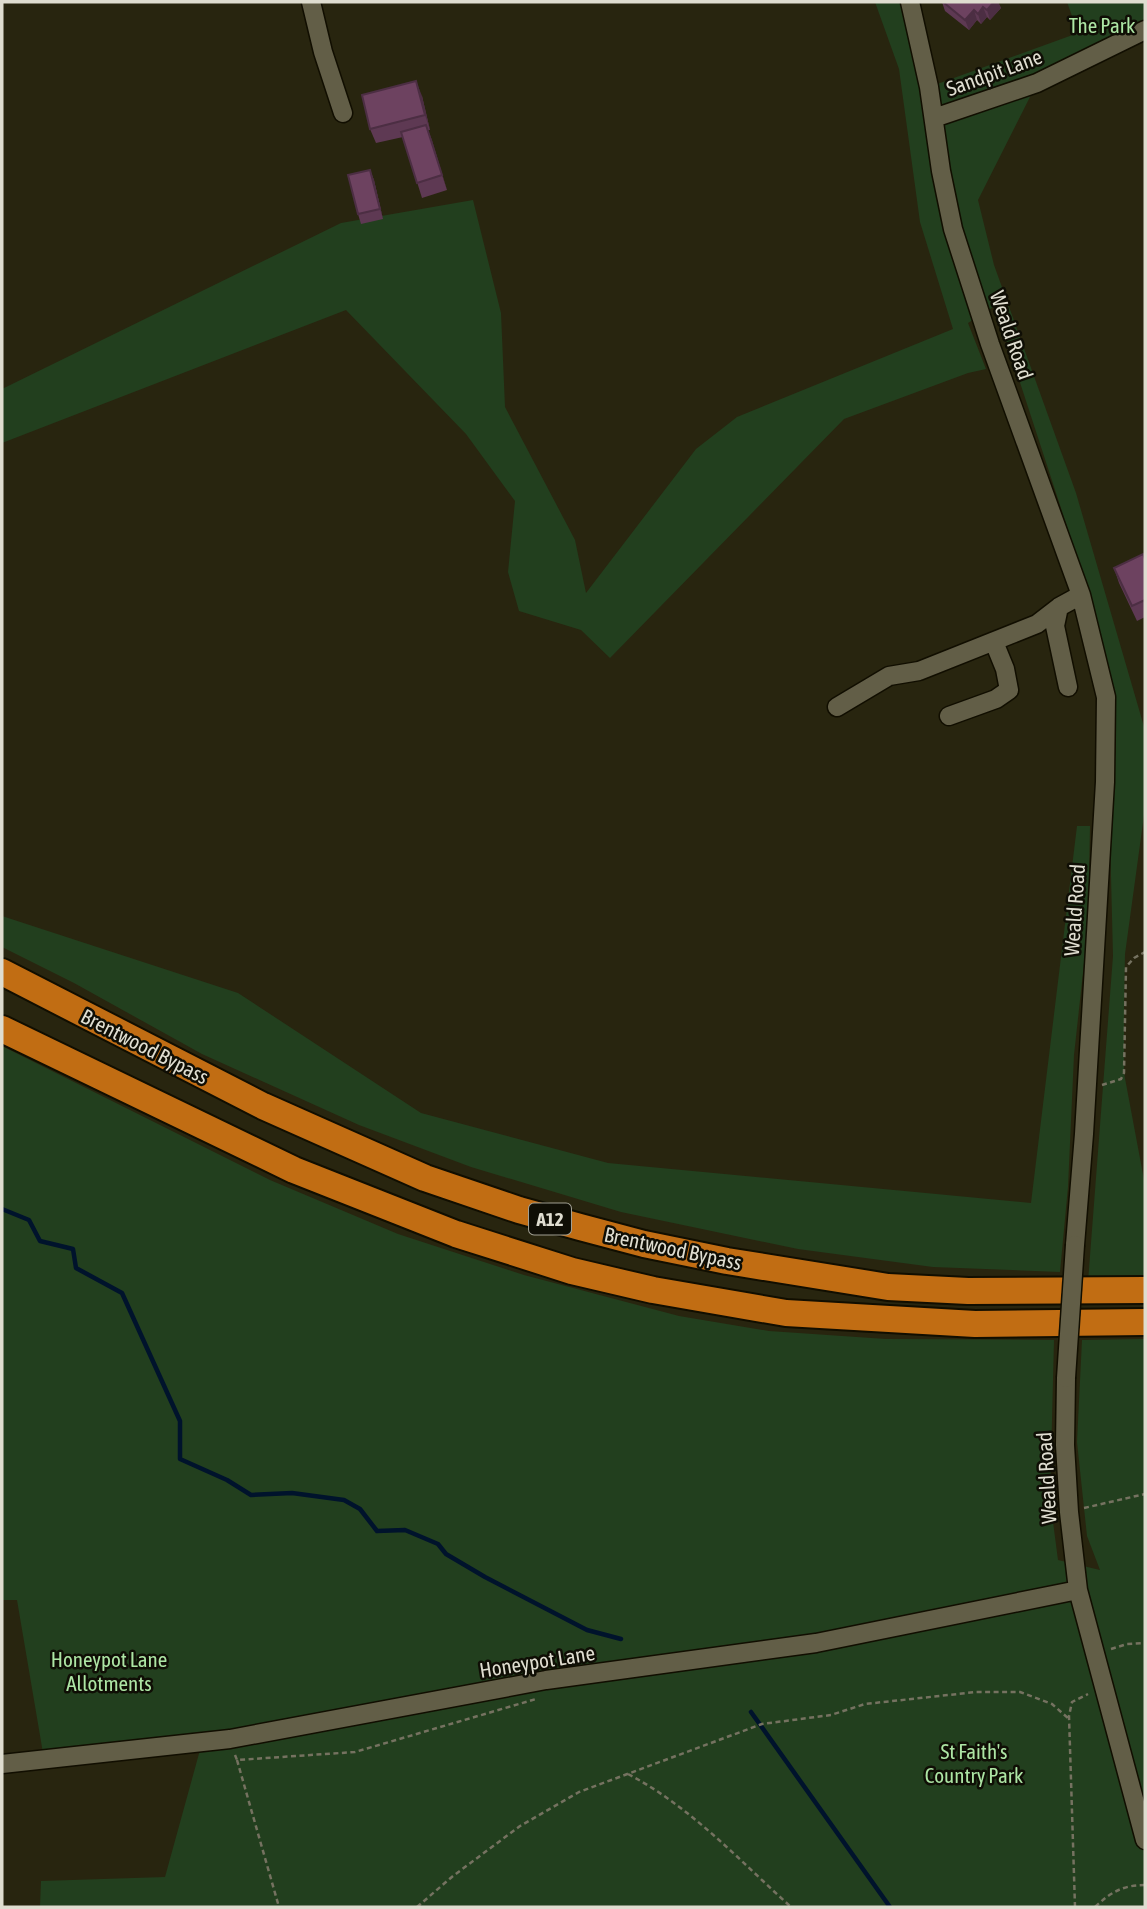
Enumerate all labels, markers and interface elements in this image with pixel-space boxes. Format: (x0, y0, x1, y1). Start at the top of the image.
park label: The Park (1069, 13, 1135, 37)
street label: Sandpit Lane (943, 44, 1045, 100)
street label: Weald Road (986, 288, 1038, 382)
street label: Weald Road (1059, 863, 1089, 957)
street label: Brentwood Bypass (77, 1004, 213, 1088)
road number: A12 (529, 1204, 571, 1234)
street label: Brentwood Bypass (602, 1222, 744, 1274)
street label: Weald Road (1032, 1431, 1060, 1525)
street label: Honeypot Lane (478, 1640, 596, 1682)
park label: Honeypot Lane Allotments (51, 1647, 167, 1695)
park label: St Faith's Country Park (925, 1739, 1023, 1787)

